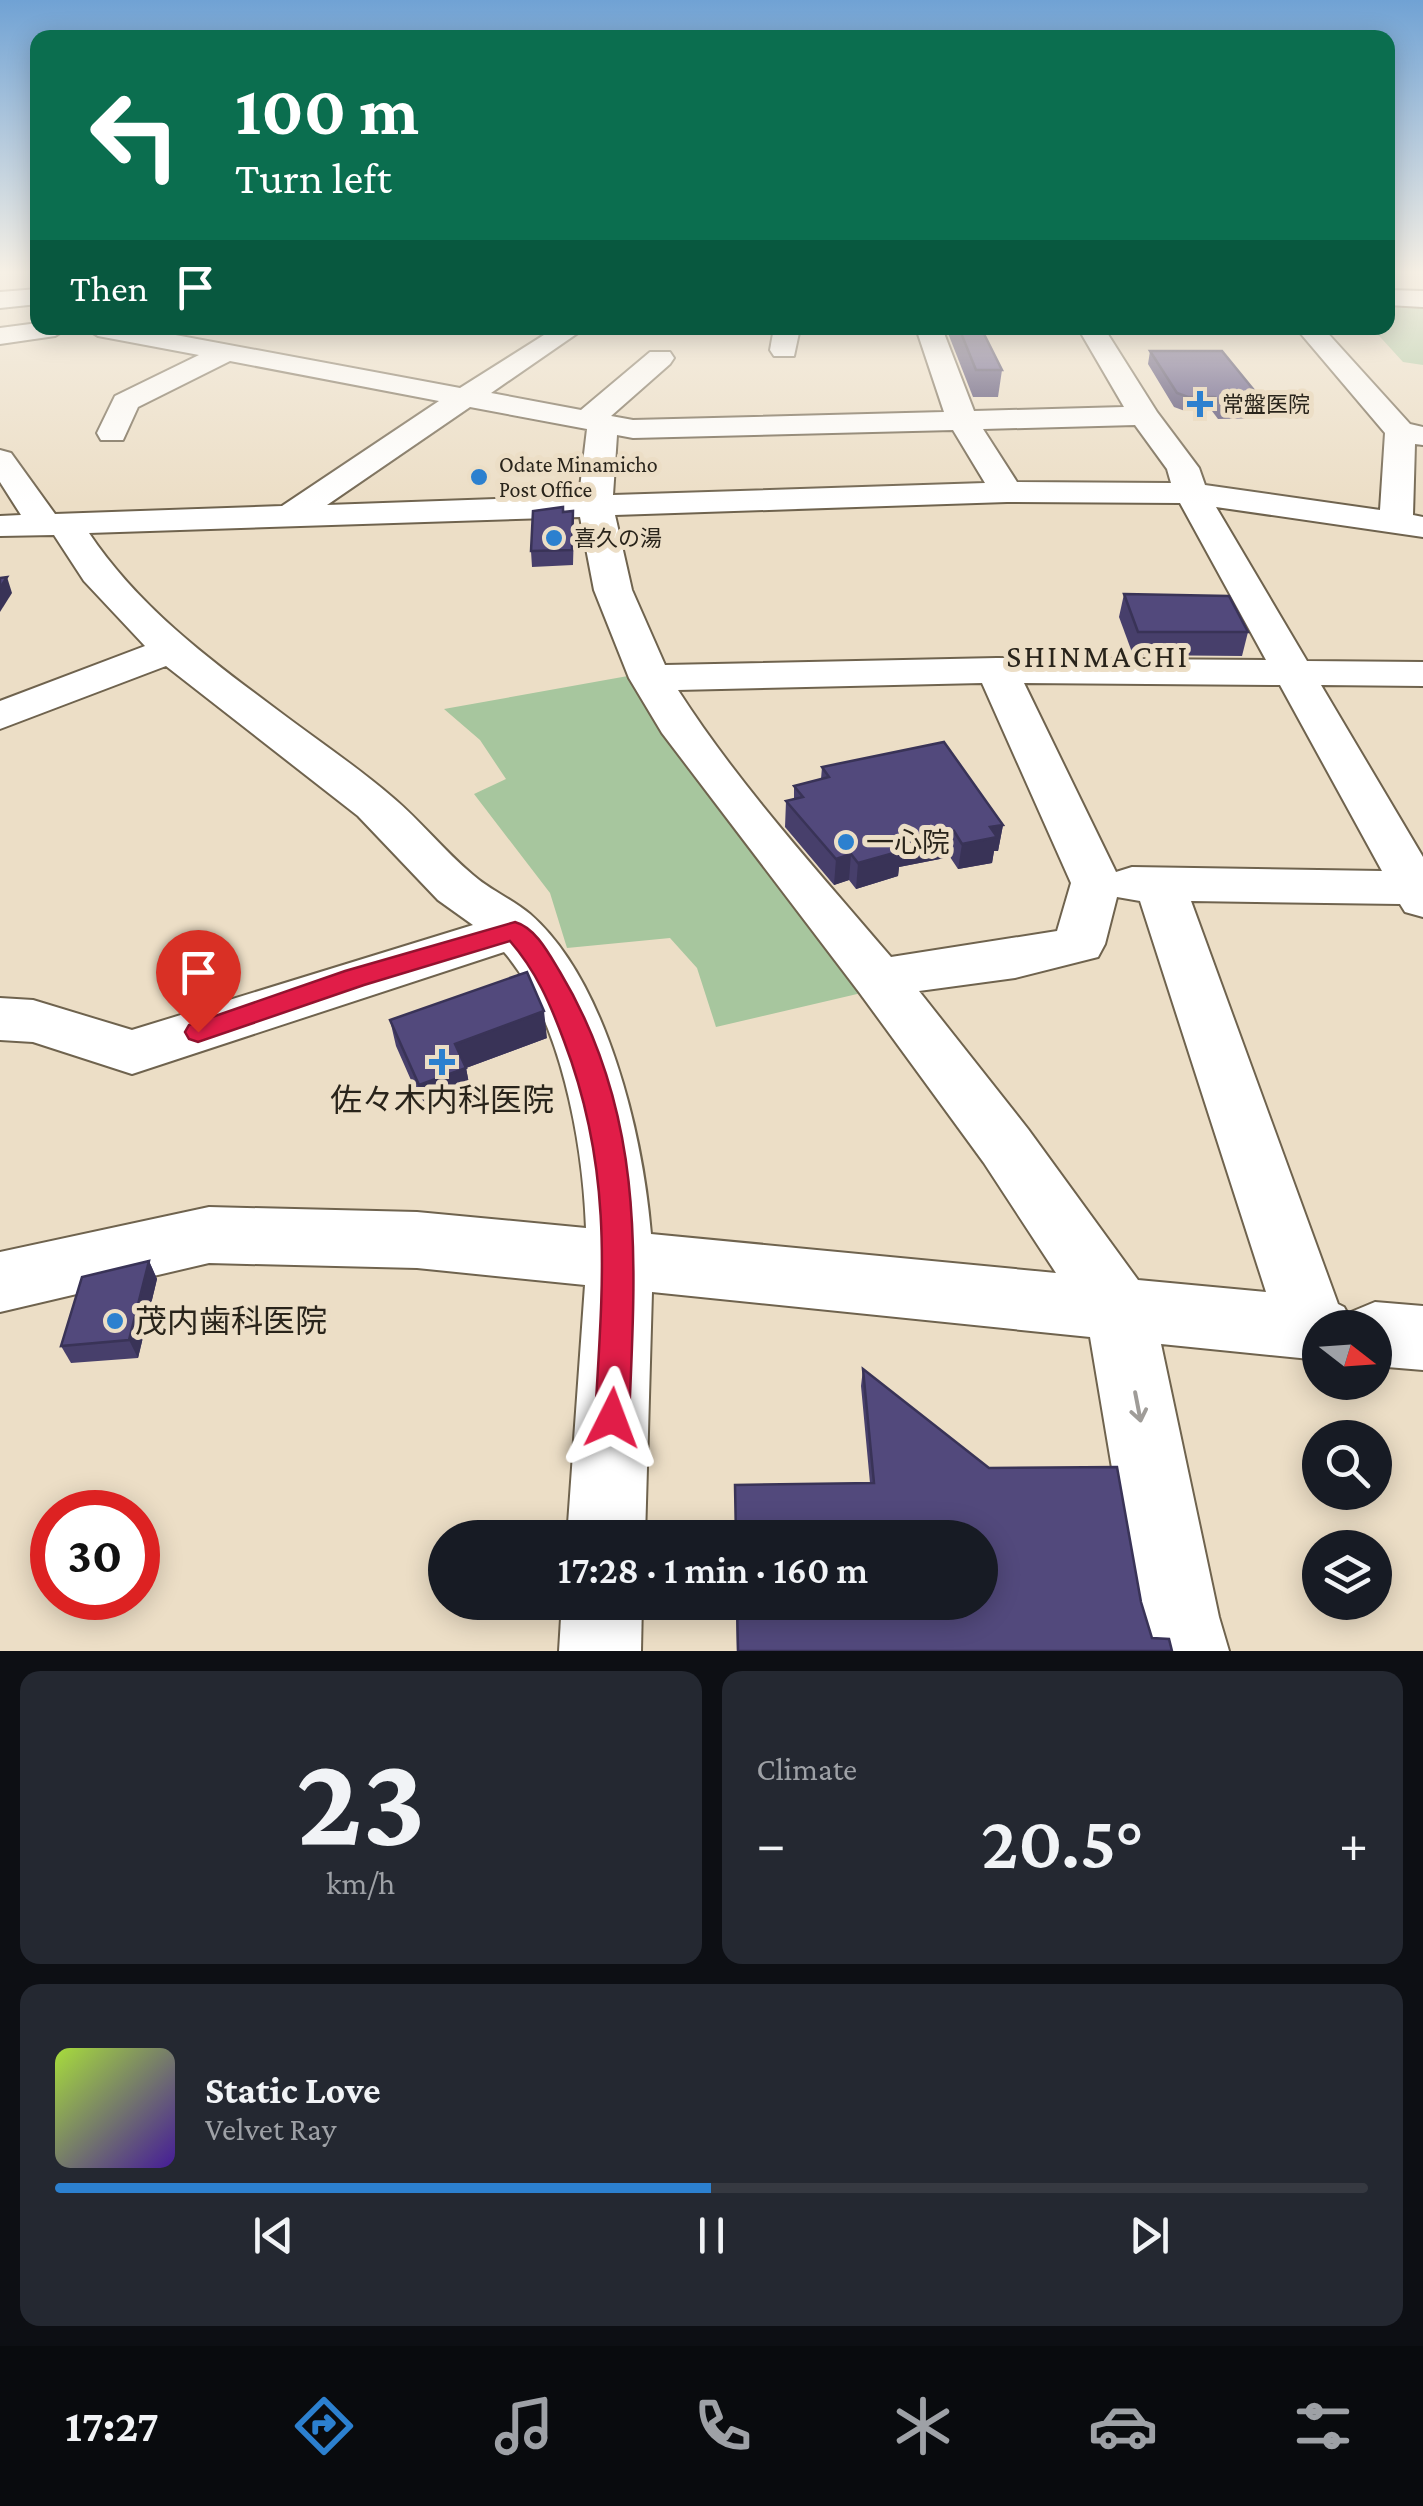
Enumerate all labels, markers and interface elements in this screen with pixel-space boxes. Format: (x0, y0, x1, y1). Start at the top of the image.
icon: left (70, 70, 200, 200)
text: 100 m (235, 71, 419, 149)
text: Turn left (235, 153, 392, 203)
icon: arrive (168, 260, 223, 315)
text: Then (70, 267, 148, 309)
marker: 常盤医院 (1187, 391, 1213, 417)
place label: 常盤医院 (1222, 392, 1310, 417)
place label: Odate Minamicho Post Office (499, 452, 658, 502)
marker: Odate Minamicho Post Office (468, 466, 490, 488)
place label: 喜久の湯 (574, 526, 662, 551)
marker: 喜久の湯 (543, 527, 565, 549)
district label: SHINMACHI (1006, 638, 1190, 674)
place label: 一心院 (866, 827, 950, 858)
marker: 一心院 (835, 831, 857, 853)
pin (156, 930, 241, 1033)
icon: arrive (171, 945, 226, 1000)
marker: 佐々木内科医院 (429, 1049, 455, 1075)
place label: 佐々木内科医院 (330, 1082, 554, 1118)
place label: 茂内歯科医院 (135, 1303, 327, 1339)
marker: 茂内歯科医院 (104, 1310, 126, 1332)
north arrow (1302, 1310, 1392, 1400)
map controls (1302, 1310, 1392, 1620)
position arrow (560, 1366, 664, 1470)
one-way arrow (1129, 1390, 1148, 1423)
button: search (1302, 1420, 1392, 1510)
speed limit sign: 30 (30, 1490, 160, 1620)
button: layers (1302, 1530, 1392, 1620)
text: 17:28 · 1 min · 160 m (558, 1549, 868, 1591)
text: 23 (296, 1727, 426, 1872)
text: Climate (757, 1751, 857, 1787)
text: 20.5° (981, 1801, 1143, 1884)
text: − (757, 1813, 786, 1874)
text: + (1339, 1813, 1368, 1874)
text: km/h (326, 1865, 395, 1901)
text: Static Love (205, 2069, 381, 2111)
text: Velvet Ray (205, 2111, 336, 2147)
icon: previous (246, 2208, 301, 2263)
icon: pause (684, 2208, 739, 2263)
icon: next (1122, 2208, 1177, 2263)
icon: directions (289, 2391, 359, 2461)
icon: music (489, 2391, 559, 2461)
icon: phone (688, 2391, 758, 2461)
icon: climate (888, 2391, 958, 2461)
icon: car (1088, 2391, 1158, 2461)
icon: filters (1288, 2391, 1358, 2461)
text: 17:27 (65, 2401, 159, 2451)

